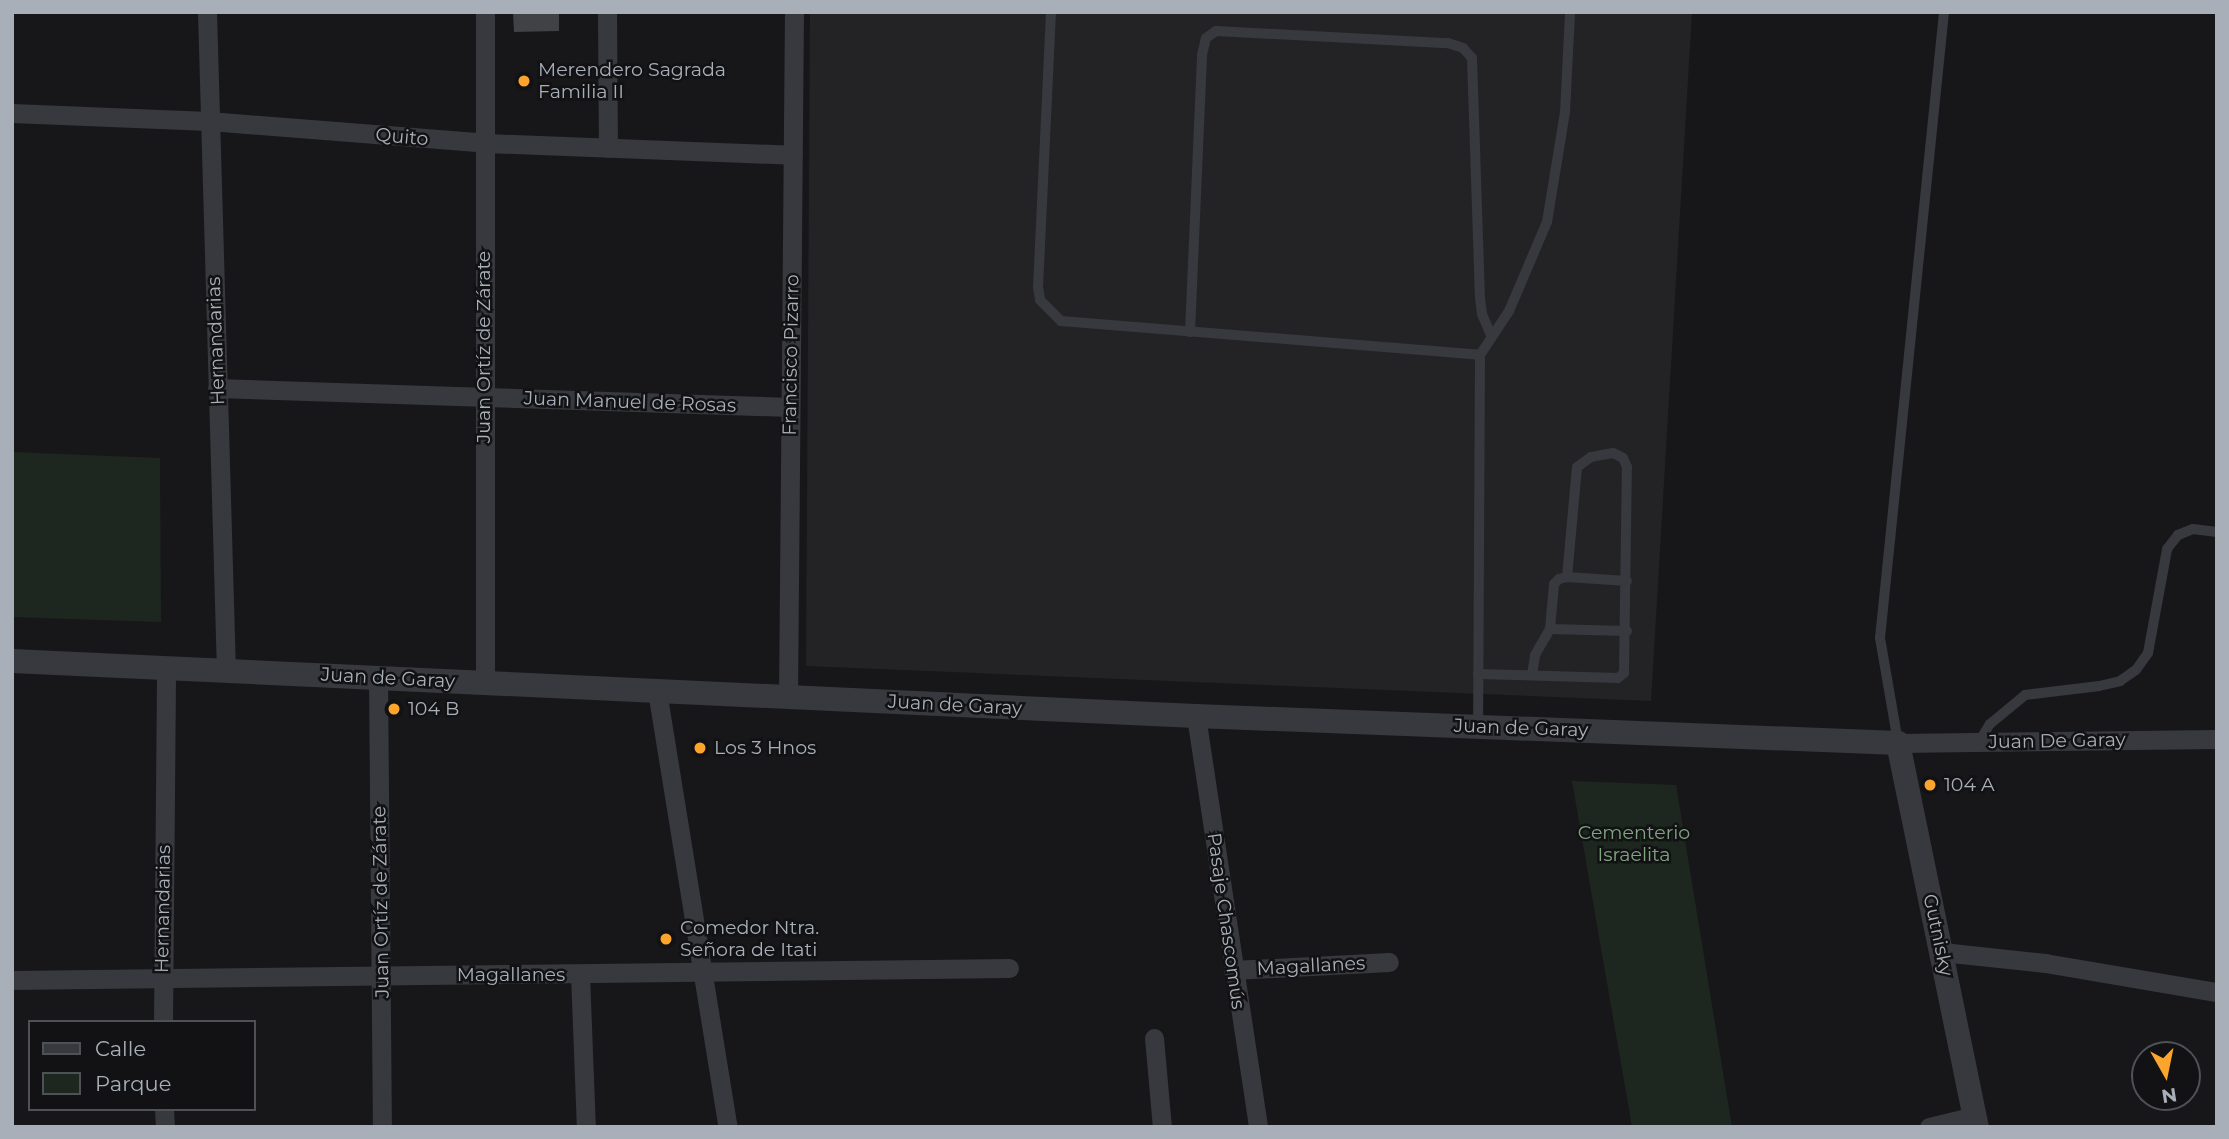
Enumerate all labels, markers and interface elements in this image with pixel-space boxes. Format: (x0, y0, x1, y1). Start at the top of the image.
place label: Merendero Sagrada Familia II (538, 59, 726, 103)
marker: Merendero Sagrada Familia II (516, 73, 532, 89)
street label: Quito (375, 123, 429, 151)
street label: Juan Ortíz de Zárate (473, 251, 495, 443)
street label: Francisco Pizarro (778, 274, 804, 436)
street label: Hernandarias (202, 276, 230, 406)
street label: Juan Manuel de Rosas (523, 387, 737, 417)
street label: Juan de Garay (320, 663, 456, 693)
street label: Juan de Garay (887, 690, 1023, 720)
place label: 104 B (408, 698, 459, 720)
marker: 104 B (386, 701, 402, 717)
street label: Juan de Garay (1453, 714, 1589, 742)
street label: Juan De Garay (1988, 728, 2126, 754)
place label: Los 3 Hnos (714, 737, 816, 759)
marker: Los 3 Hnos (692, 740, 708, 756)
place label: 104 A (1944, 774, 1995, 796)
marker: 104 A (1922, 777, 1938, 793)
street label: Juan Ortíz de Zárate (368, 806, 394, 998)
park label: Cementerio Israelita (1578, 822, 1690, 866)
street label: Pasaje Chascomús (1202, 831, 1250, 1011)
street label: Hernandarias (150, 845, 176, 973)
street label: Gutnisky (1918, 892, 1958, 978)
place label: Comedor Ntra. Señora de Itati (680, 917, 819, 961)
marker: Comedor Ntra. Señora de Itati (658, 931, 674, 947)
street label: Magallanes (1256, 952, 1366, 980)
street label: Magallanes (457, 964, 565, 986)
legend (28, 1020, 256, 1111)
text: Calle (95, 1036, 146, 1061)
north arrow (2131, 1041, 2201, 1111)
text: Parque (95, 1071, 171, 1096)
text: N (2160, 1083, 2178, 1108)

